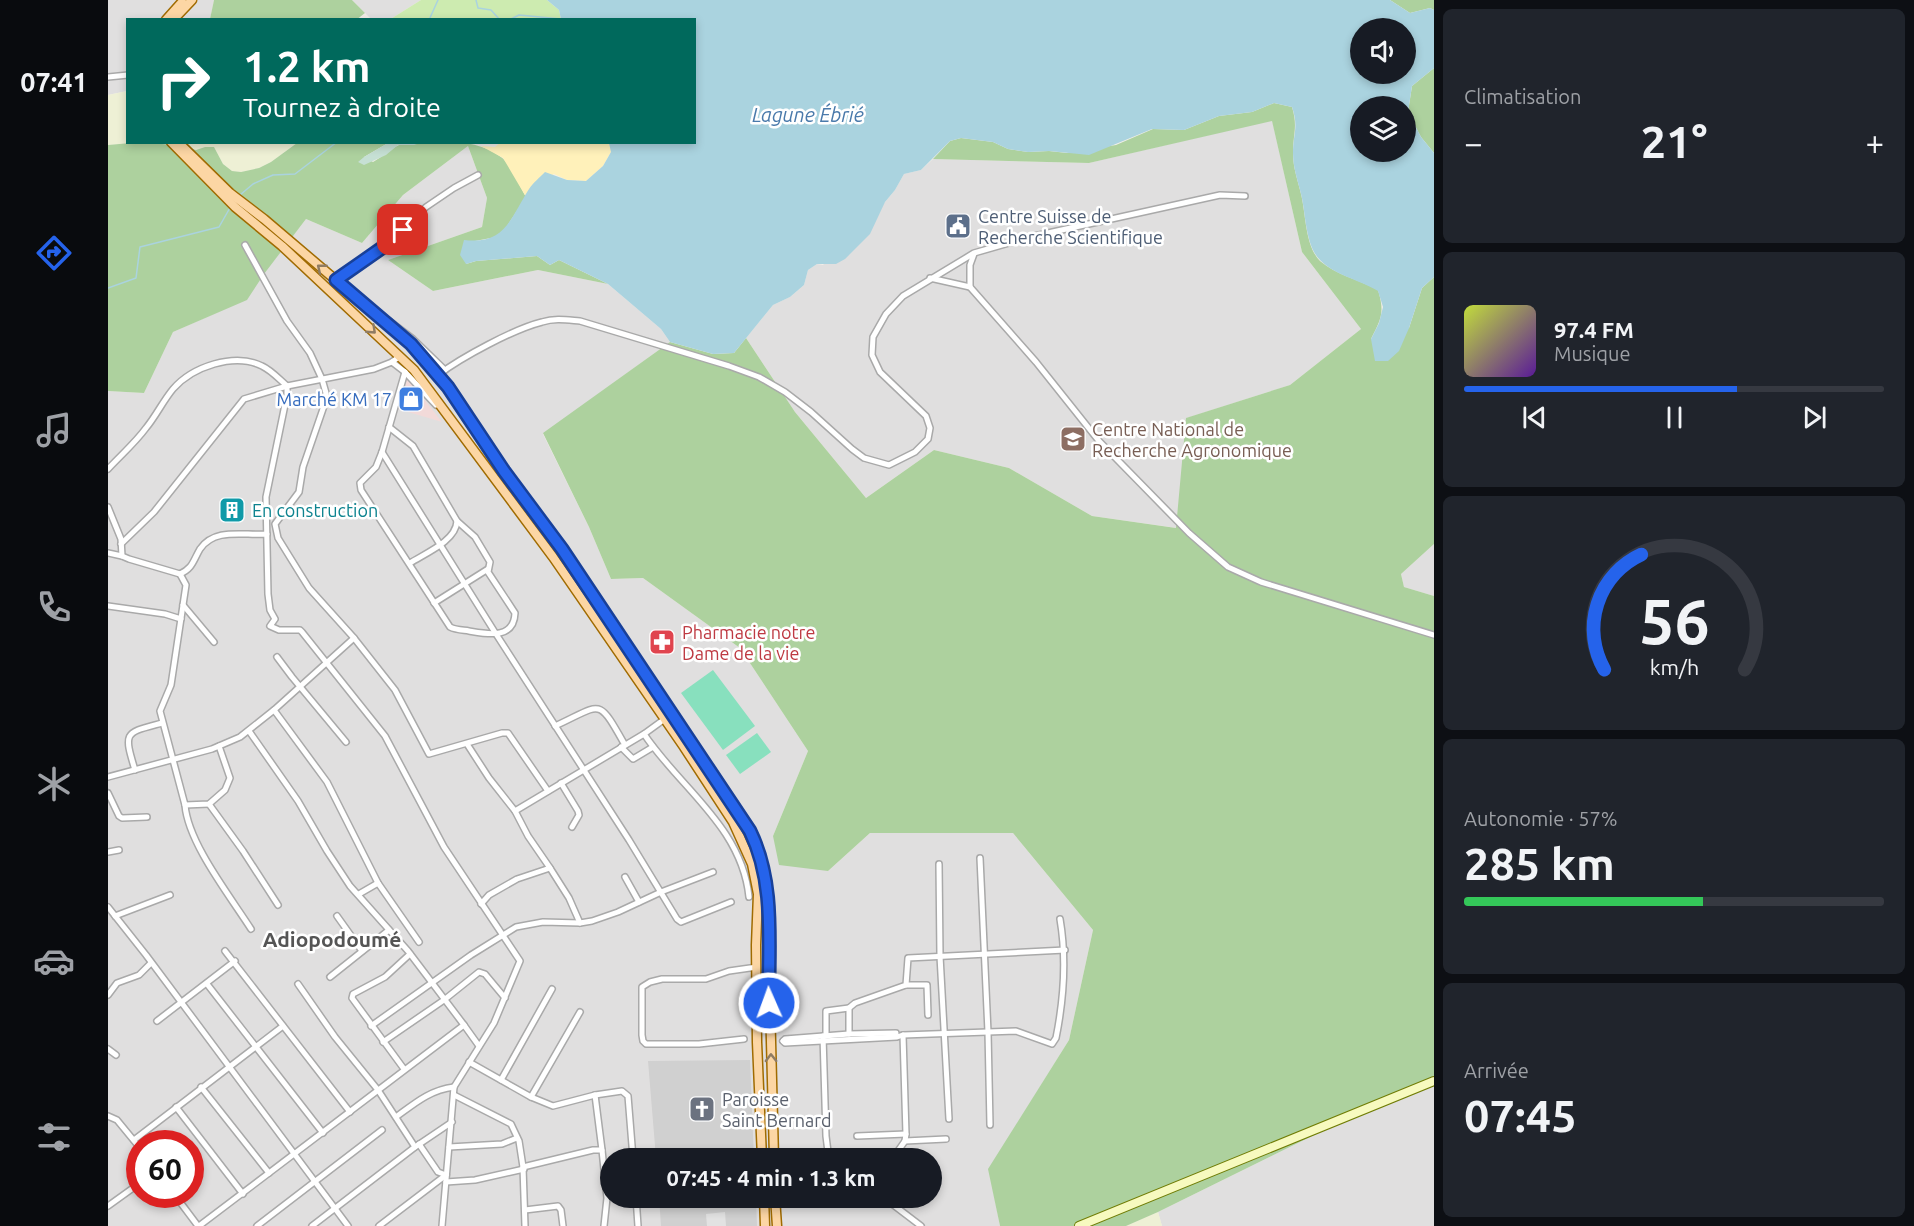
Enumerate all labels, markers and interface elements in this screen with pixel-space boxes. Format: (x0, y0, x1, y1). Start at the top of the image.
map controls (1350, 18, 1416, 162)
button: sound (1350, 18, 1416, 84)
icon: right (144, 42, 222, 120)
text: 1.2 km (243, 43, 370, 90)
text: 07:41 (20, 67, 88, 97)
text: Climatisation (1464, 85, 1581, 108)
text: Tournez à droite (243, 92, 441, 122)
button: layers (1350, 96, 1416, 162)
water label: Lagune Ébrié (752, 103, 864, 126)
text: 21° (1641, 116, 1707, 167)
text: − (1464, 124, 1483, 161)
text: + (1865, 124, 1884, 161)
pin (377, 204, 428, 255)
place label: Centre Suisse de Recherche Scientifique (978, 206, 1163, 247)
public building icon: Centre Suisse de Recherche Scientifique (943, 211, 973, 241)
icon: arrive (386, 213, 419, 246)
icon: directions (33, 232, 75, 274)
one-way arrow (316, 264, 327, 275)
text: 97.4 FM (1554, 317, 1634, 342)
one-way arrow (365, 323, 375, 334)
text: Musique (1554, 342, 1631, 365)
shop icon: Marché KM 17 (396, 384, 426, 414)
place label: Marché KM 17 (277, 389, 392, 409)
icon: previous (1518, 401, 1551, 434)
icon: pause (1658, 401, 1691, 434)
icon: next (1798, 401, 1831, 434)
icon: music (33, 409, 75, 451)
place label: Centre National de Recherche Agronomique (1092, 419, 1292, 460)
school or university icon: Centre National de Recherche Agronomique (1058, 424, 1088, 454)
building icon: En construction (217, 495, 247, 525)
place label: En construction (252, 500, 378, 520)
icon: phone (33, 586, 75, 628)
text: 56 (1639, 586, 1709, 656)
place label: Pharmacie notre Dame de la vie (682, 622, 815, 663)
pharmacy icon: Pharmacie notre Dame de la vie (647, 627, 677, 657)
text: km/h (1649, 655, 1699, 679)
icon: climate (33, 763, 75, 805)
text: Autonomie · 57% (1464, 807, 1618, 830)
text: 285 km (1464, 838, 1615, 889)
district label: Adiopodoumé (263, 927, 401, 951)
icon: car (33, 940, 75, 982)
position arrow (737, 971, 801, 1035)
one-way arrow (764, 1053, 777, 1062)
text: Arrivée (1464, 1059, 1529, 1082)
place label: Paroisse Saint Bernard (722, 1089, 832, 1130)
text: 07:45 (1464, 1090, 1577, 1141)
church icon: Paroisse Saint Bernard (687, 1094, 717, 1124)
icon: filters (33, 1116, 75, 1158)
speed limit sign: 60 (126, 1130, 204, 1208)
text: 07:45 · 4 min · 1.3 km (666, 1165, 876, 1190)

